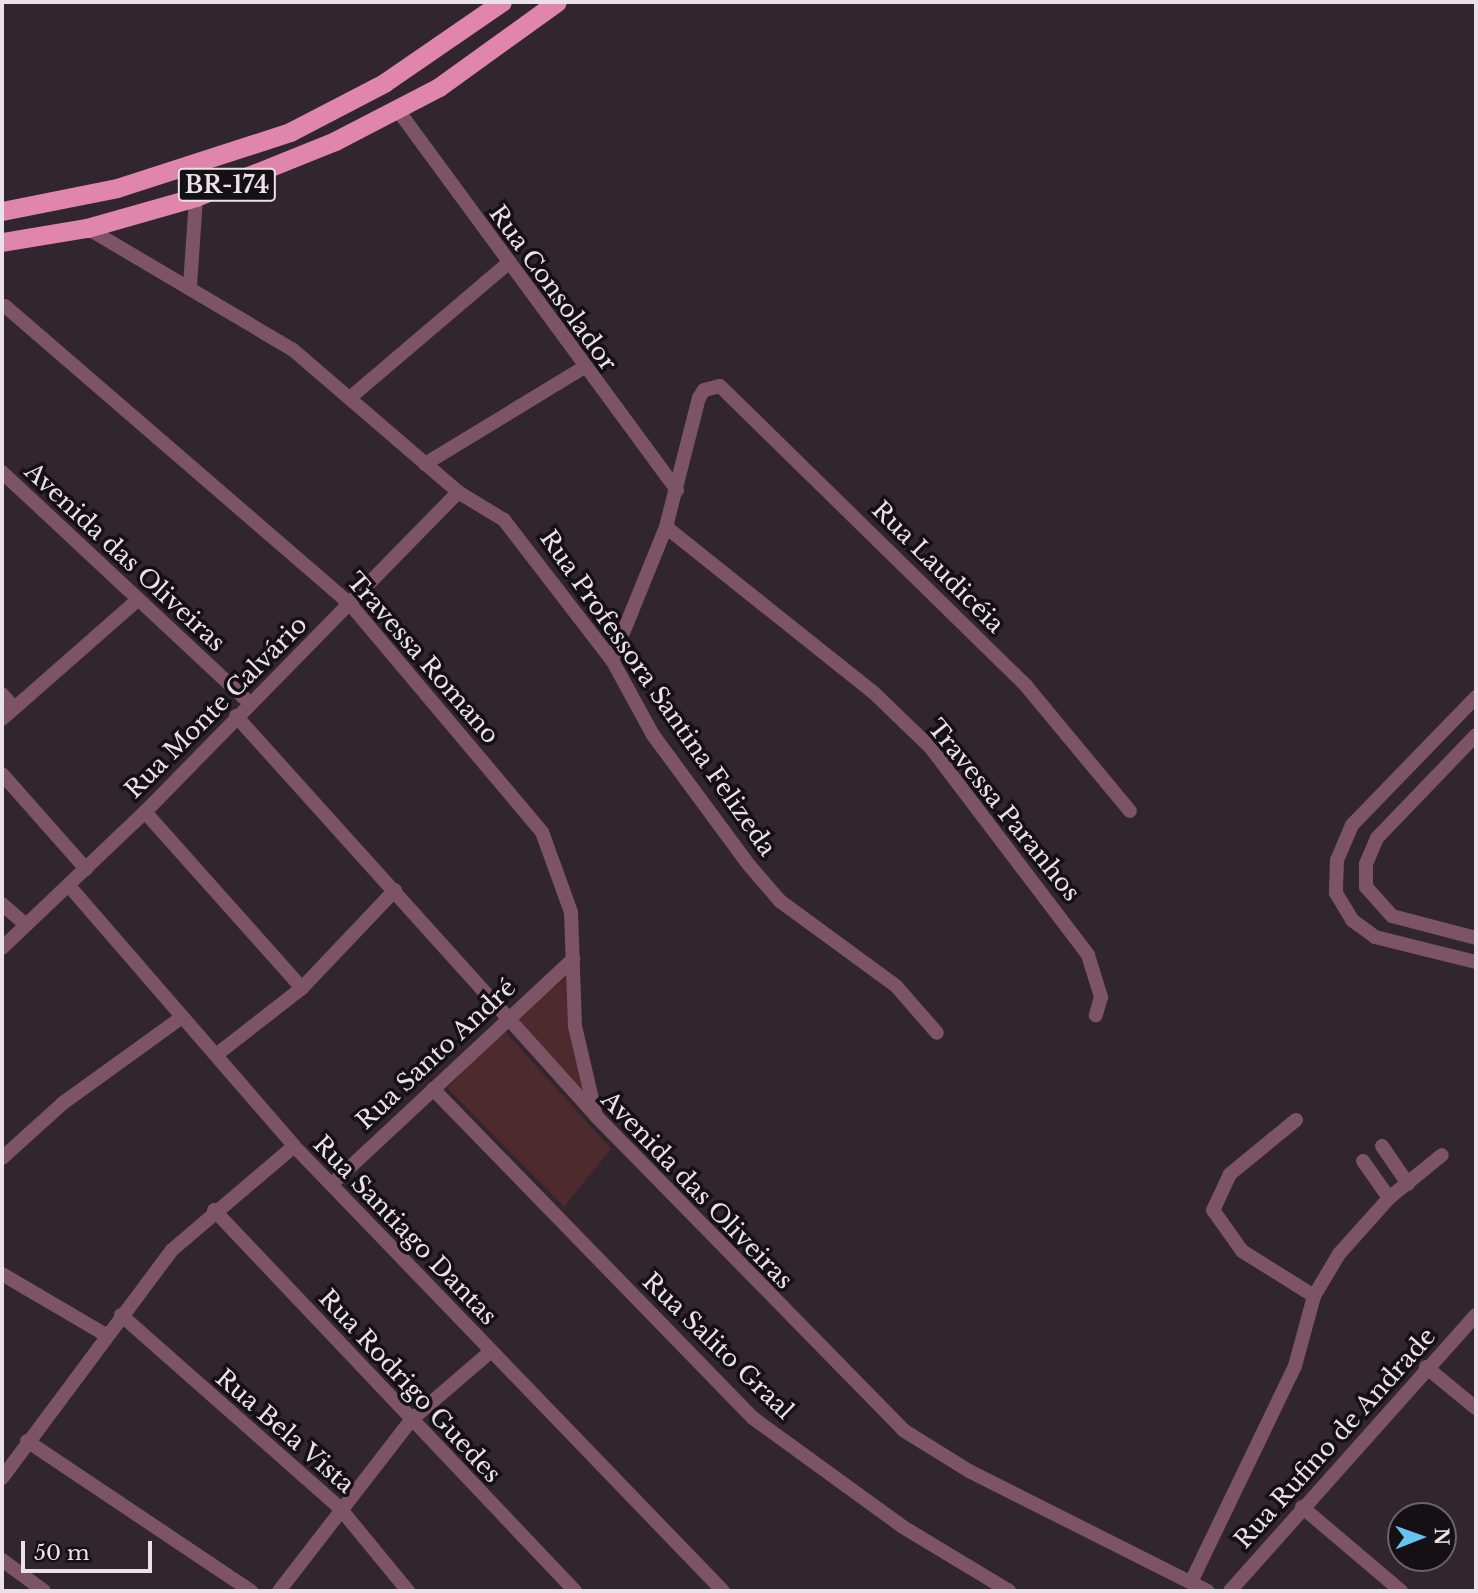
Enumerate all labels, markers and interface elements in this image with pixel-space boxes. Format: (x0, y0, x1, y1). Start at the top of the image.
road number: BR-174 (176, 166, 278, 204)
street label: Rua Consolador (483, 200, 623, 376)
street label: Avenida das Oliveiras (19, 457, 231, 657)
street label: Rua Laudicéia (866, 495, 1010, 639)
street label: Rua Professora Santina Felizeda (534, 524, 782, 862)
street label: Travessa Romano (341, 567, 505, 749)
street label: Rua Monte Calvário (119, 610, 313, 804)
street label: Travessa Paranhos (922, 713, 1086, 907)
street label: Rua Santo André (350, 972, 522, 1136)
street label: Avenida das Oliveiras (595, 1085, 799, 1295)
street label: Rua Santiago Dantas (307, 1129, 503, 1331)
street label: Rua Salito Graal (637, 1267, 799, 1425)
street label: Rua Rodrigo Guedes (313, 1283, 507, 1489)
street label: Rua Rufino de Andrade (1228, 1321, 1442, 1555)
street label: Rua Bela Vista (209, 1363, 361, 1499)
north arrow (1387, 1502, 1457, 1572)
scale bar (24, 1526, 156, 1570)
text: N (1430, 1528, 1453, 1546)
text: 50 m (34, 1540, 89, 1566)

